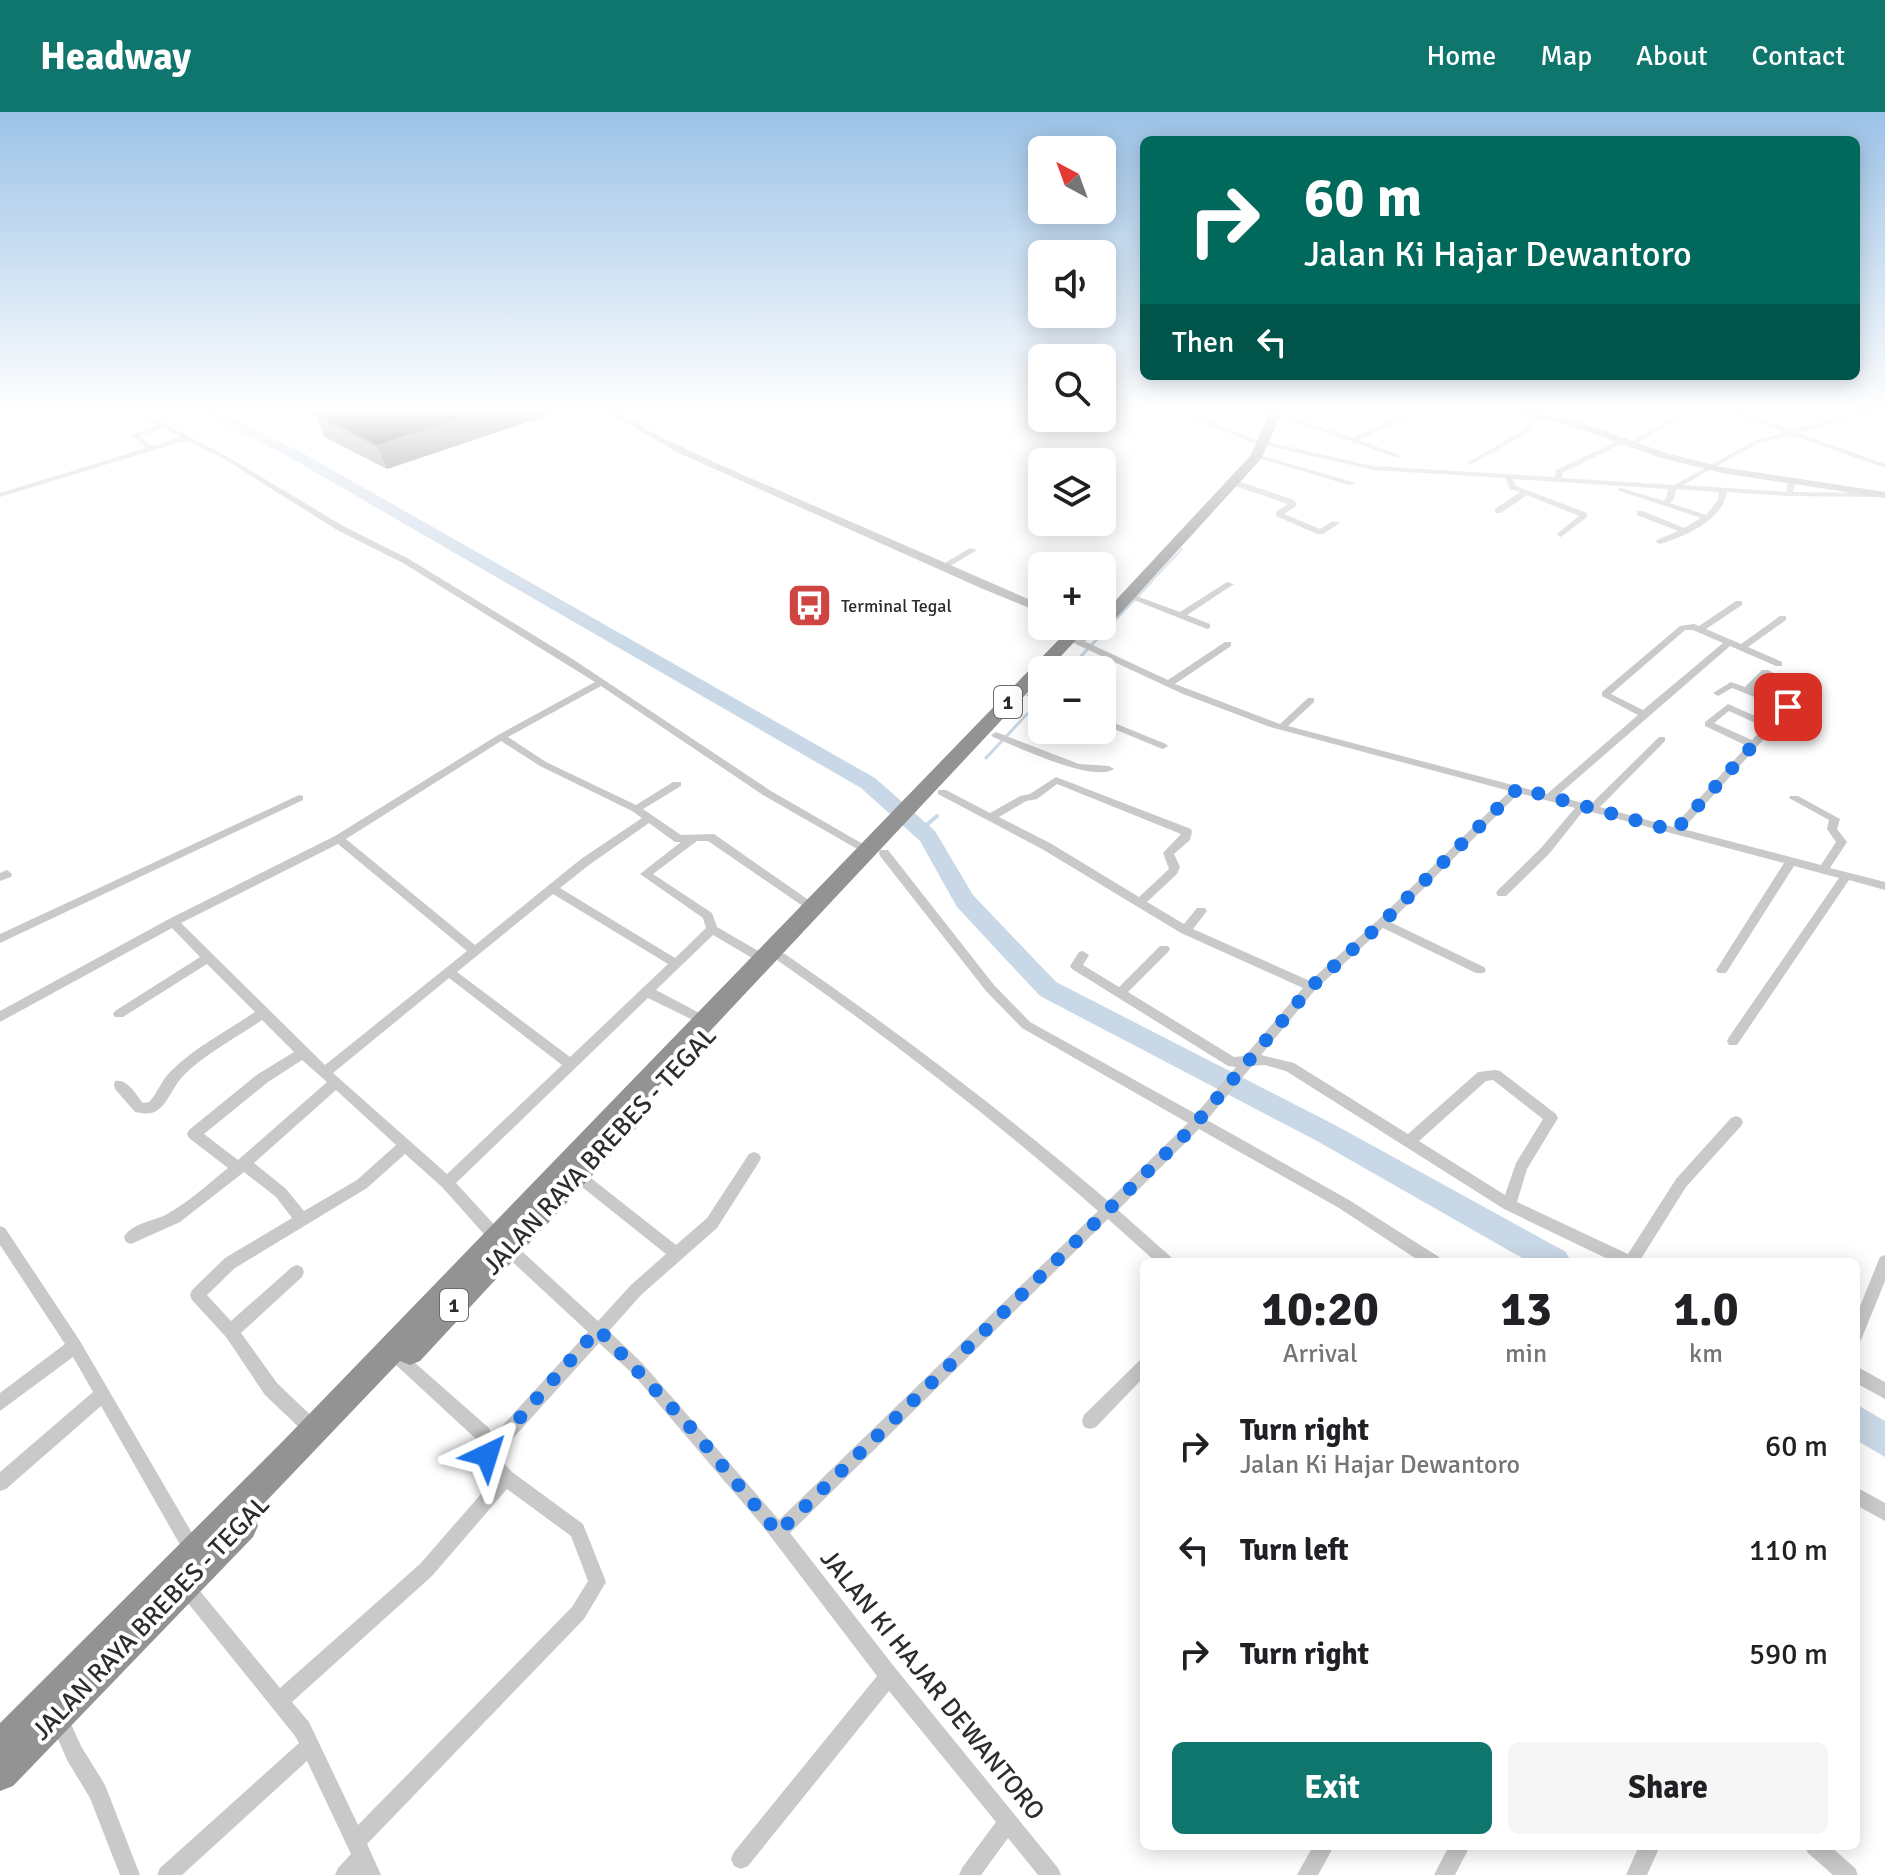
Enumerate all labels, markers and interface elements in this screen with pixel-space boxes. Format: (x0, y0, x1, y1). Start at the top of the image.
text: Headway (40, 33, 191, 80)
text: Home (1427, 39, 1496, 73)
text: Map (1540, 39, 1592, 73)
text: About (1636, 39, 1708, 73)
text: Contact (1752, 39, 1845, 73)
north arrow (1028, 136, 1116, 224)
map controls (1028, 136, 1116, 744)
text: 60 m (1304, 163, 1422, 232)
icon: right (1172, 168, 1276, 272)
text: Jalan Ki Hajar Dewantoro (1304, 232, 1692, 277)
button: sound (1028, 240, 1116, 328)
icon: left (1250, 320, 1294, 364)
text: Then (1172, 324, 1234, 361)
button: search (1028, 344, 1116, 432)
button: layers (1028, 448, 1116, 536)
button: + (1028, 552, 1116, 640)
bus stop icon: Terminal Tegal (786, 582, 834, 630)
place label: Terminal Tegal (841, 595, 952, 617)
button: − (1028, 656, 1116, 744)
pin (1754, 673, 1822, 741)
icon: arrive (1766, 685, 1810, 729)
road number: 1 (994, 686, 1022, 718)
street label: JALAN RAYA BREBES - TEGAL (476, 1020, 724, 1282)
text: 10:20 (1261, 1280, 1379, 1339)
text: 13 (1500, 1280, 1552, 1339)
text: 1.0 (1673, 1280, 1739, 1339)
road number: 1 (440, 1289, 468, 1321)
text: Arrival (1283, 1338, 1358, 1370)
text: min (1505, 1338, 1547, 1370)
text: km (1689, 1338, 1723, 1370)
text: Turn right (1240, 1412, 1369, 1449)
position arrow (445, 1413, 529, 1497)
icon: right (1172, 1424, 1216, 1468)
text: 60 m (1765, 1428, 1828, 1465)
text: Jalan Ki Hajar Dewantoro (1240, 1449, 1520, 1481)
street label: JALAN RAYA BREBES - TEGAL (26, 1489, 276, 1747)
icon: left (1172, 1528, 1216, 1572)
text: Turn left (1240, 1532, 1349, 1569)
text: 110 m (1749, 1532, 1828, 1569)
street label: JALAN KI HAJAR DEWANTORO (813, 1543, 1051, 1827)
icon: right (1172, 1632, 1216, 1676)
text: Turn right (1240, 1636, 1369, 1673)
text: 590 m (1749, 1636, 1828, 1673)
button: Exit (1172, 1742, 1492, 1834)
button: Share (1508, 1742, 1828, 1834)

